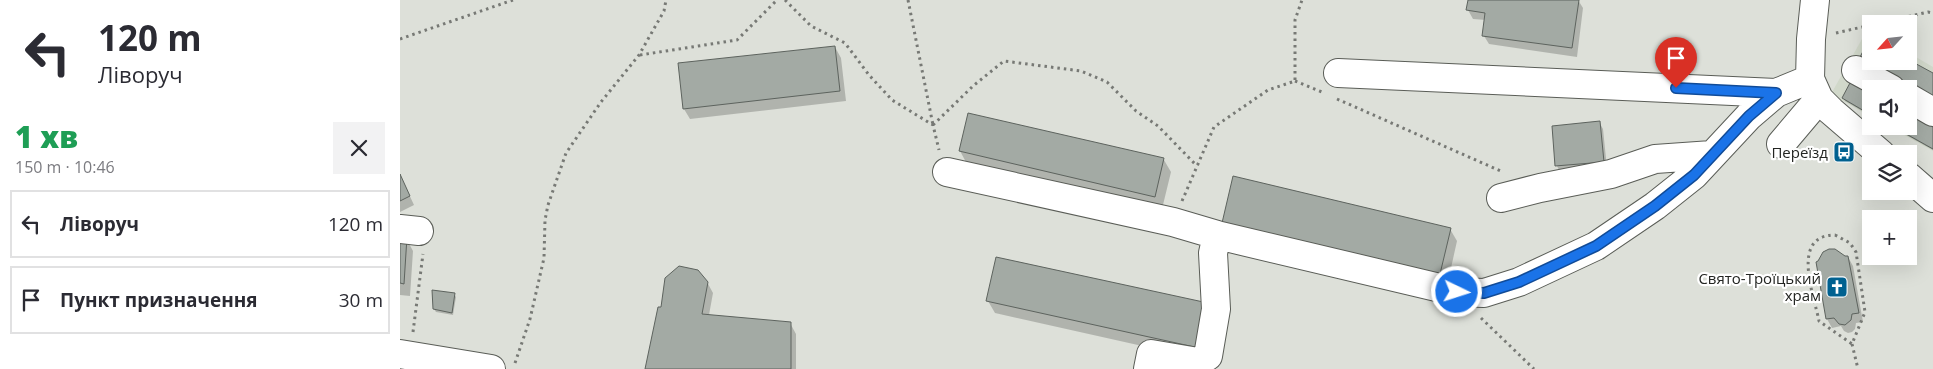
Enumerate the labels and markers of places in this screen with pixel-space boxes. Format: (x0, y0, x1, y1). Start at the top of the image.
pin (1655, 37, 1697, 88)
bus stop icon: Переїзд (1832, 140, 1856, 164)
place label: Переїзд (1771, 142, 1828, 162)
place label: Свято-Троїцький храм (1698, 268, 1821, 305)
church icon: Свято-Троїцький храм (1825, 275, 1849, 299)

